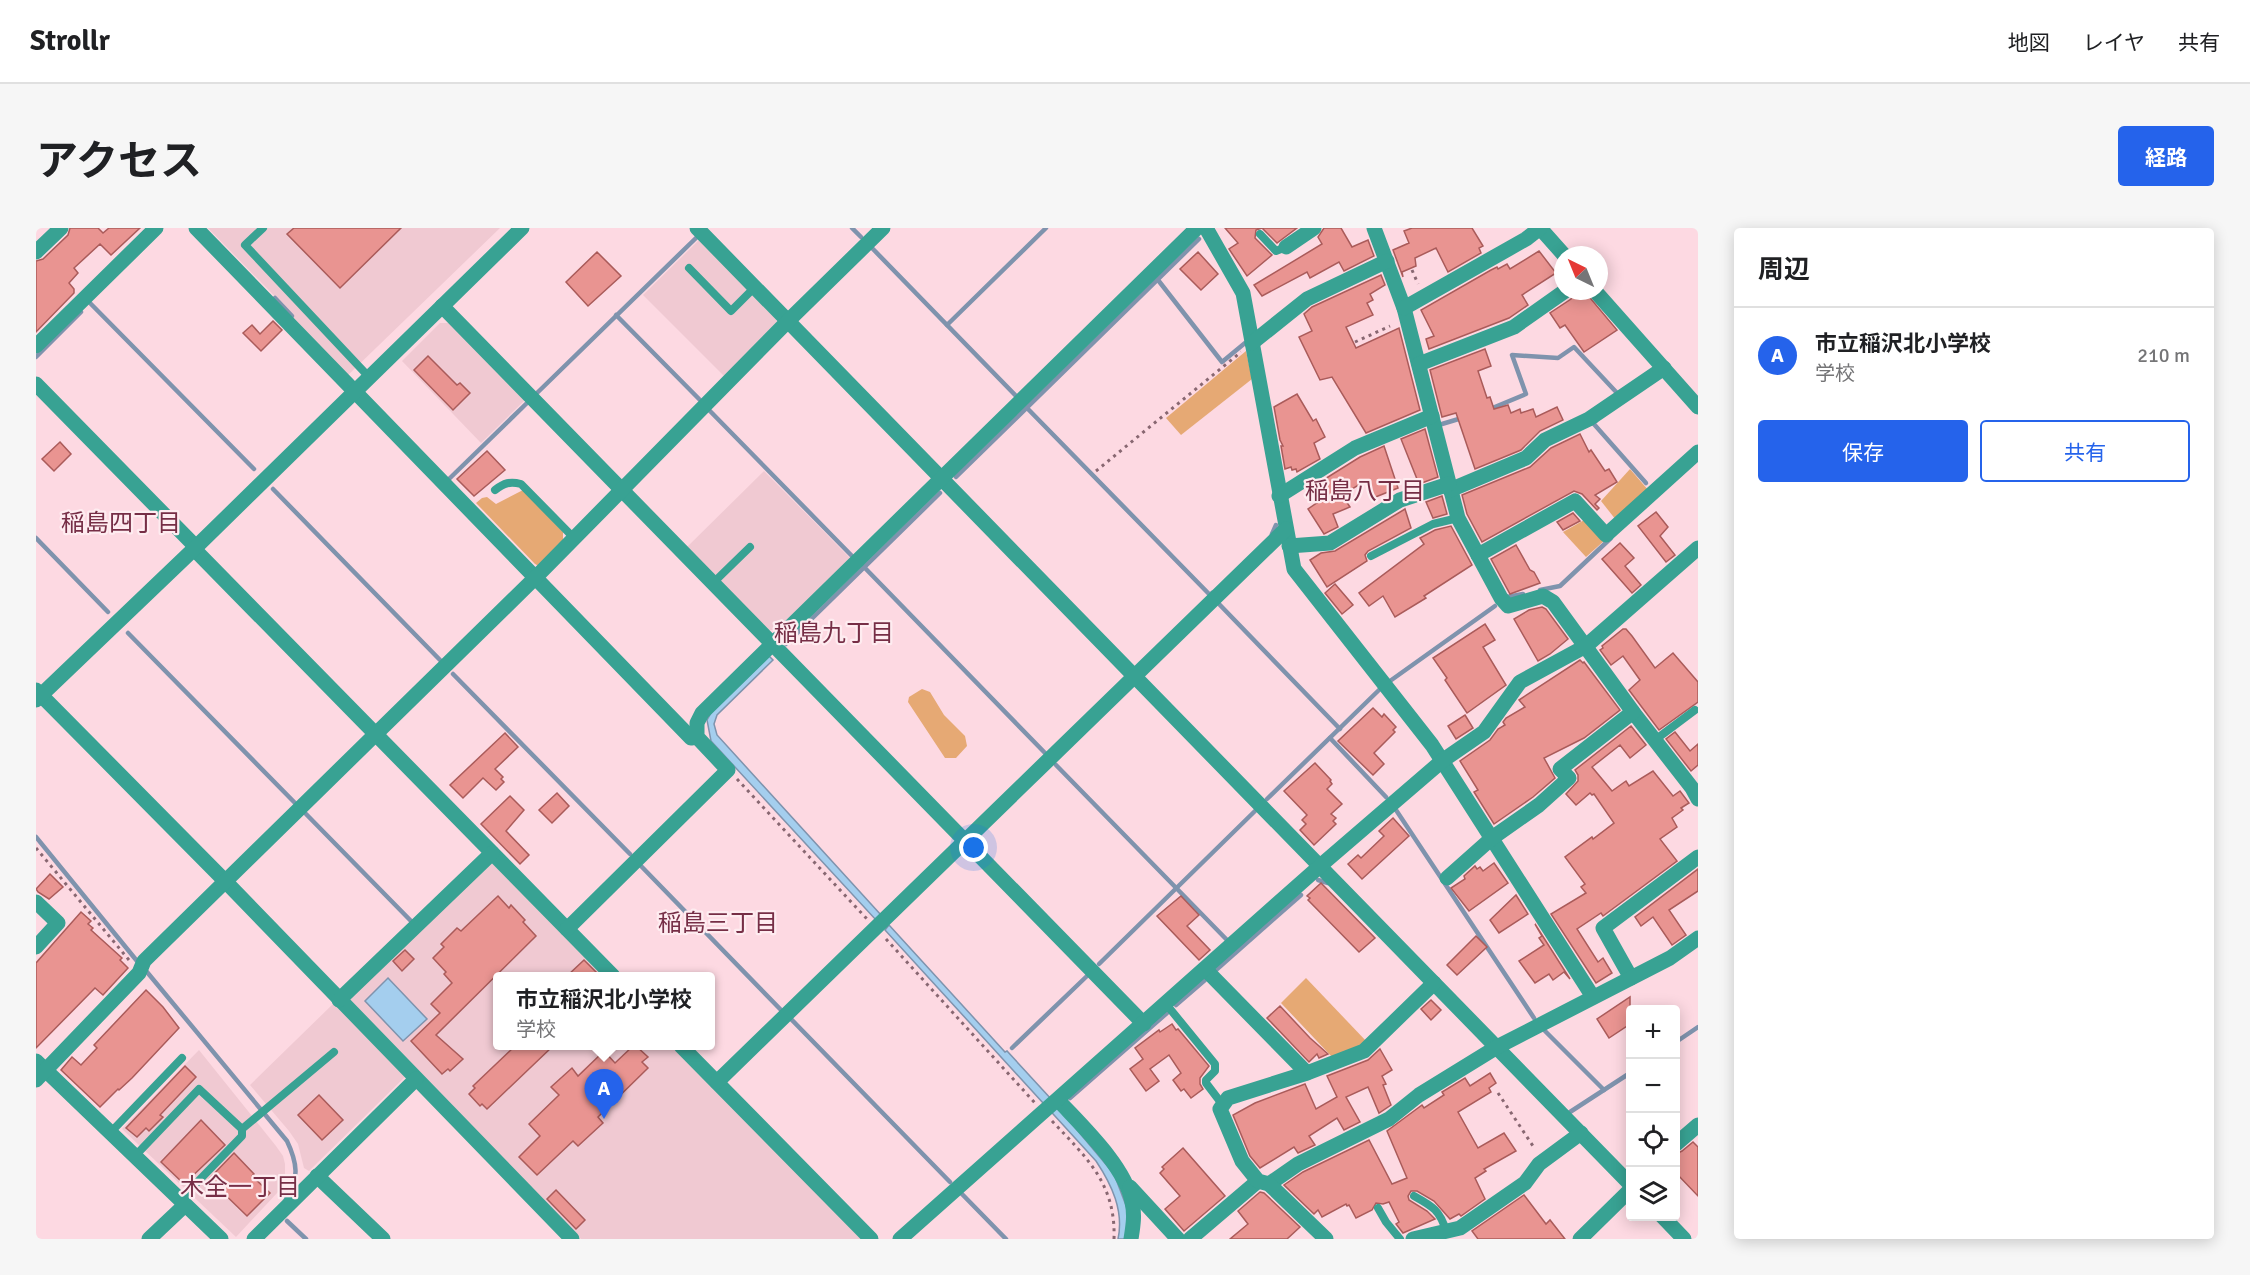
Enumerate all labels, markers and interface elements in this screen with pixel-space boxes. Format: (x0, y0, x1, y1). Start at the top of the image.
text: Strollr (30, 24, 110, 58)
text: 地図 (2008, 30, 2050, 56)
text: レイヤ (2083, 30, 2145, 56)
text: 共有 (2178, 30, 2220, 56)
button: 経路 (2118, 126, 2214, 186)
text: アクセス (36, 136, 202, 187)
north arrow (1554, 246, 1608, 300)
text: 周辺 (1758, 254, 1810, 286)
text: 市立稲沢北小学校 (1815, 330, 1991, 357)
text: A (1771, 343, 1784, 368)
text: 210 m (2137, 343, 2190, 368)
text: 学校 (1815, 361, 1855, 386)
button: 保存 (1758, 420, 1968, 482)
button: 共有 (1980, 420, 2190, 482)
district label: 稲島八丁目 (1305, 476, 1425, 506)
district label: 稲島四丁目 (61, 508, 181, 538)
district label: 稲島九丁目 (774, 618, 894, 648)
your location (959, 833, 988, 862)
district label: 稲島三丁目 (658, 908, 778, 938)
popup (493, 972, 715, 1050)
text: 市立稲沢北小学校 (516, 986, 692, 1013)
map controls (1626, 1005, 1680, 1221)
button: + (1626, 1005, 1680, 1059)
text: 学校 (516, 1017, 556, 1042)
button: − (1626, 1059, 1680, 1113)
pin: A (584, 1070, 624, 1119)
button: locate (1626, 1113, 1680, 1167)
button: layers (1626, 1167, 1680, 1221)
district label: 木全一丁目 (180, 1172, 300, 1202)

